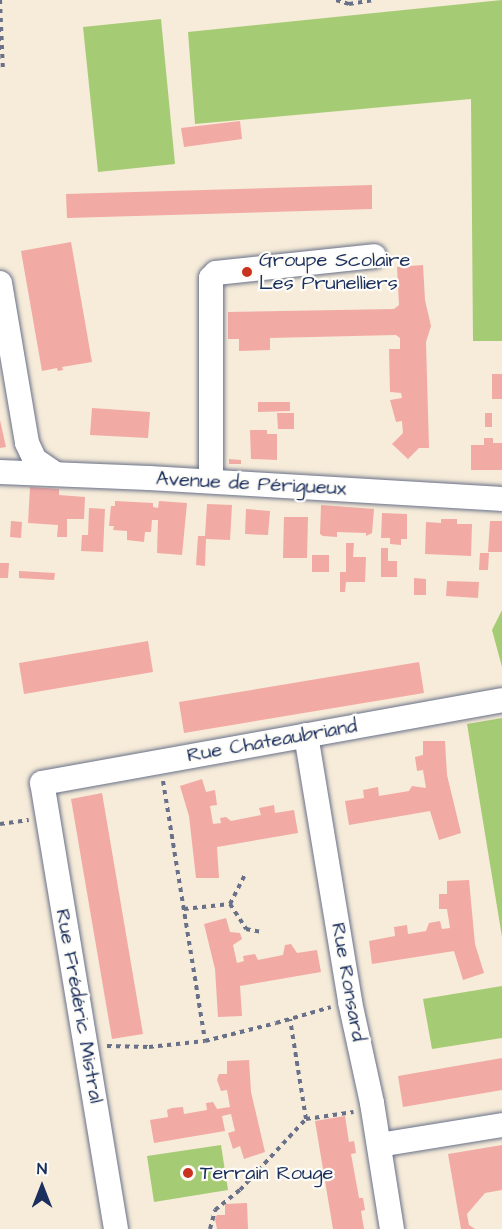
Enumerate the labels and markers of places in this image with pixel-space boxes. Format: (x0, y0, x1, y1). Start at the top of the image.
place label: Groupe Scolaire Les Prunelliers (259, 248, 410, 295)
marker: Groupe Scolaire Les Prunelliers (240, 265, 254, 279)
place label: Terrain Rouge (200, 1161, 333, 1185)
marker: Terrain Rouge (181, 1166, 195, 1180)

